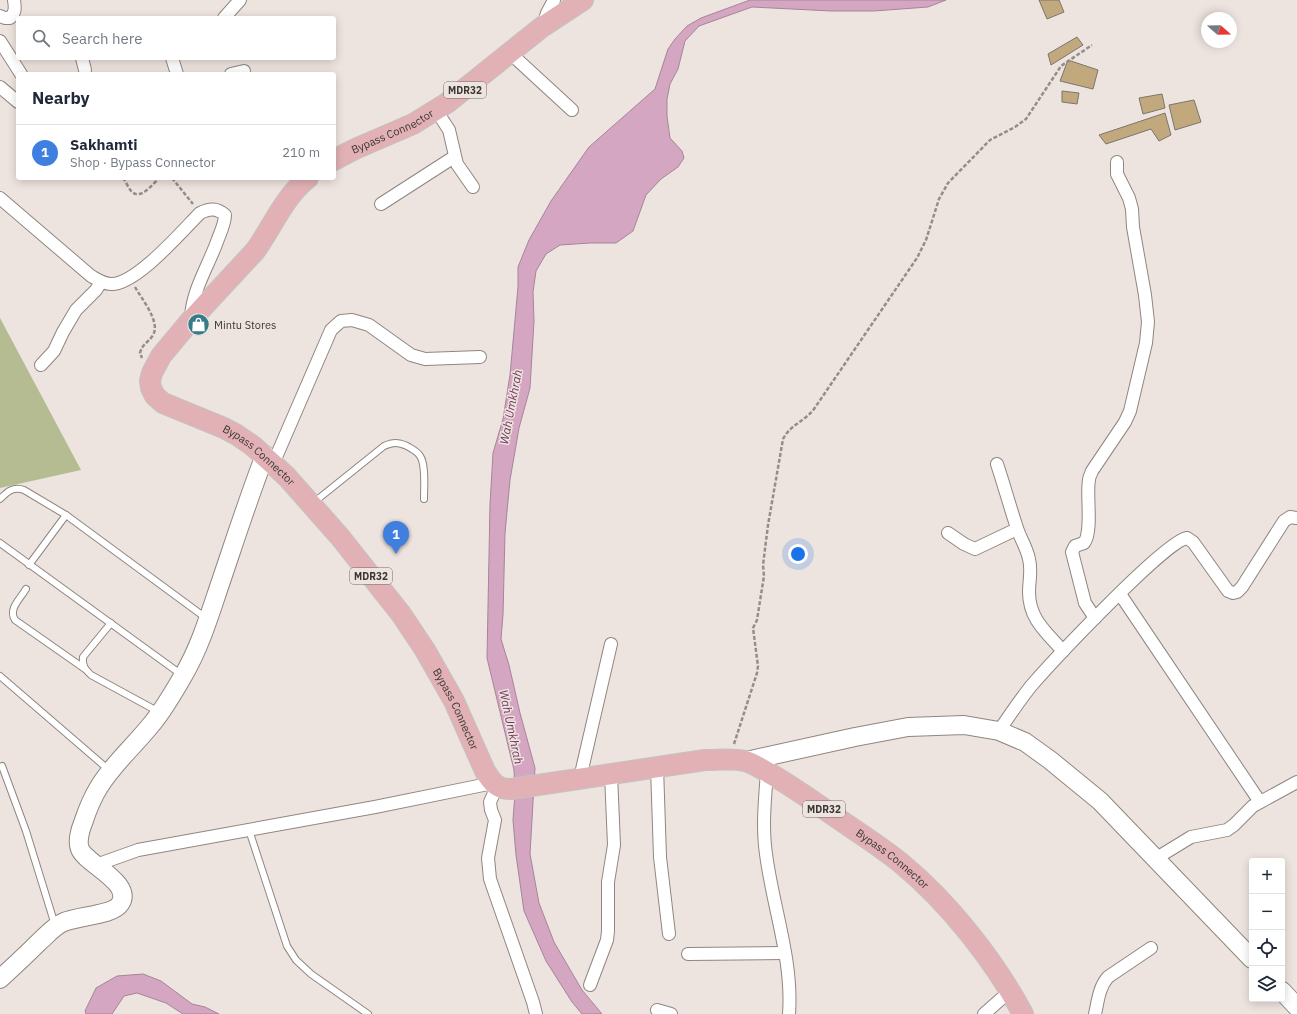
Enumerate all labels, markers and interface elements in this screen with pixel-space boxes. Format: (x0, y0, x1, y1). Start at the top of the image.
north arrow (1201, 12, 1237, 48)
search box (16, 16, 336, 60)
icon: search (30, 27, 52, 49)
text: Search here (62, 29, 142, 48)
road number: MDR32 (444, 82, 486, 98)
text: Nearby (32, 87, 90, 109)
street label: Bypass Connector (349, 106, 436, 157)
text: Sakhamti (70, 135, 137, 154)
text: 1 (41, 144, 49, 161)
text: 210 m (282, 144, 320, 161)
text: Shop · Bypass Connector (70, 154, 215, 171)
shop icon: Mintu Stores (185, 312, 211, 338)
place label: Mintu Stores (214, 318, 276, 332)
water label: Wah Umkhrah (496, 368, 525, 446)
street label: Bypass Connector (220, 422, 298, 488)
pin: 1 (383, 521, 409, 554)
your location (788, 544, 808, 564)
road number: MDR32 (350, 568, 392, 584)
street label: Bypass Connector (430, 666, 482, 752)
water label: Wah Umkhrah (496, 688, 527, 766)
road number: MDR32 (803, 801, 845, 817)
street label: Bypass Connector (853, 826, 932, 892)
map controls (1249, 858, 1285, 1002)
button: + (1249, 858, 1285, 894)
button: − (1249, 894, 1285, 930)
button: locate (1249, 930, 1285, 966)
button: layers (1249, 966, 1285, 1002)

